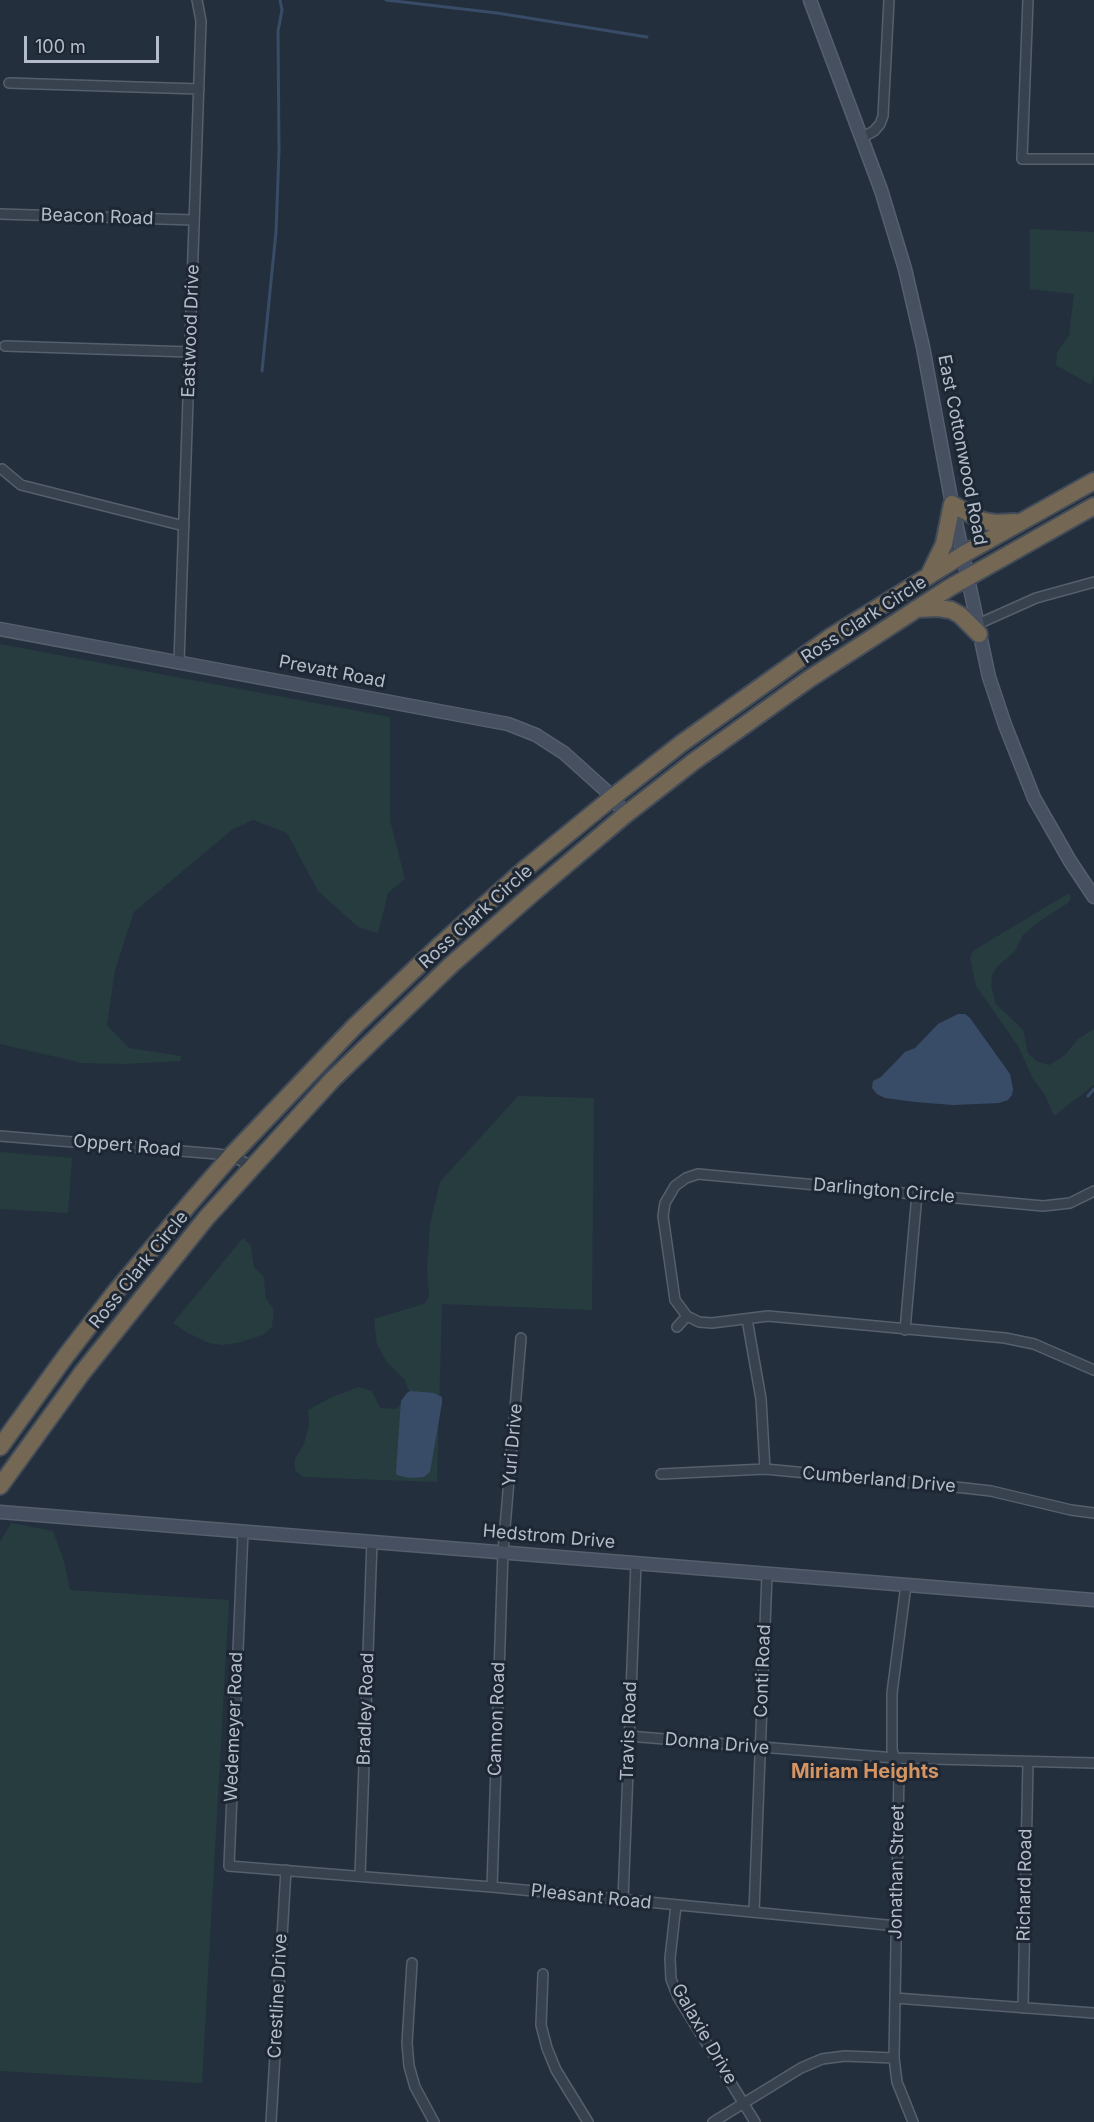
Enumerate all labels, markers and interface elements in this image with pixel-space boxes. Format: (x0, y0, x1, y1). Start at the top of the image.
scale bar (27, 24, 162, 62)
text: 100 m (35, 36, 86, 57)
street label: Beacon Road (40, 204, 154, 230)
street label: Eastwood Drive (178, 264, 204, 398)
street label: East Cottonwood Road (933, 353, 991, 547)
street label: Ross Clark Circle (797, 571, 931, 669)
street label: Prevatt Road (277, 651, 387, 693)
street label: Ross Clark Circle (415, 860, 537, 974)
street label: Oppert Road (72, 1131, 182, 1161)
street label: Darlington Circle (812, 1174, 956, 1208)
street label: Ross Clark Circle (85, 1207, 193, 1333)
street label: Yuri Drive (499, 1403, 527, 1487)
street label: Cumberland Drive (801, 1463, 957, 1497)
street label: Hedstrom Drive (482, 1520, 616, 1554)
street label: Conti Road (751, 1624, 775, 1718)
street label: Wedemeyer Road (221, 1652, 247, 1802)
street label: Bradley Road (353, 1652, 379, 1766)
street label: Cannon Road (484, 1661, 510, 1777)
street label: Travis Road (616, 1681, 642, 1781)
street label: Donna Drive (664, 1729, 770, 1759)
district label: Miriam Heights (791, 1760, 939, 1784)
street label: Jonathan Street (885, 1804, 909, 1940)
street label: Richard Road (1013, 1828, 1037, 1942)
street label: Pleasant Road (530, 1880, 652, 1914)
street label: Crestline Drive (264, 1933, 292, 2059)
street label: Galaxie Drive (667, 1980, 741, 2088)

